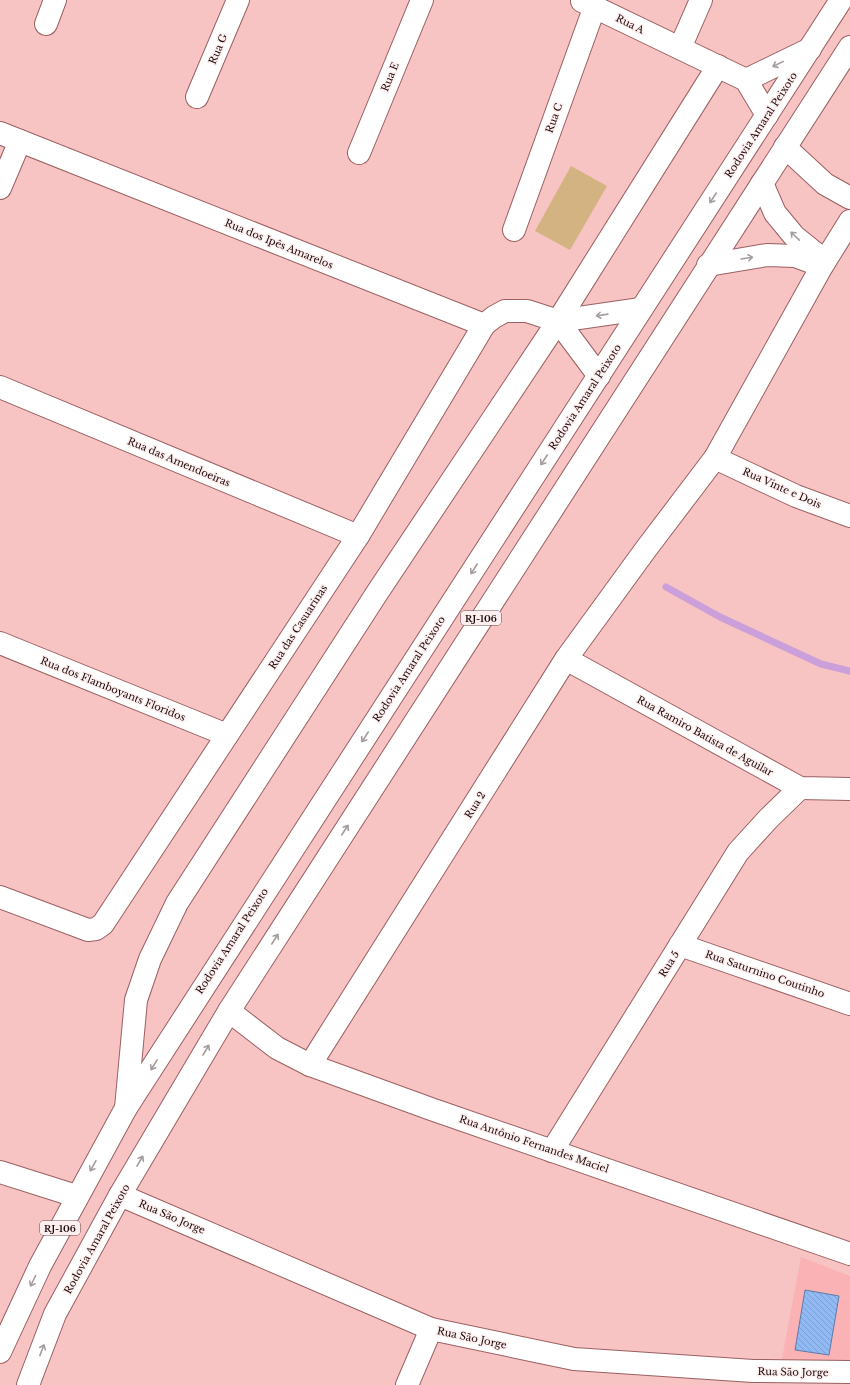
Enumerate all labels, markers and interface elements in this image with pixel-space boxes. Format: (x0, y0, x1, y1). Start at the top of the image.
street label: Rua A (614, 12, 647, 37)
street label: Rua G (206, 32, 230, 66)
street label: Rua E (378, 61, 402, 93)
one-way arrow (773, 61, 785, 68)
street label: Rodovia Amaral Peixoto (722, 69, 800, 180)
street label: Rua C (543, 101, 565, 135)
one-way arrow (709, 192, 718, 203)
street label: Rua dos Ipês Amarelos (223, 216, 336, 272)
one-way arrow (790, 231, 800, 240)
one-way arrow (740, 254, 753, 262)
one-way arrow (596, 311, 609, 319)
street label: Rodovia Amaral Peixoto (546, 341, 624, 452)
street label: Rua das Amendoeiras (126, 434, 233, 490)
one-way arrow (540, 454, 548, 466)
street label: Rua Vinte e Dois (741, 465, 824, 511)
one-way arrow (469, 563, 477, 575)
street label: Rua das Casuarinas (266, 582, 330, 672)
road number: RJ-106 (461, 611, 501, 625)
street label: Rodovia Amaral Peixoto (370, 613, 448, 724)
street label: Rua dos Flamboyants Floridos (39, 654, 188, 724)
street label: Rua Ramiro Batista de Aguilar (635, 693, 776, 779)
one-way arrow (361, 731, 369, 742)
street label: Rua 2 (462, 789, 488, 821)
one-way arrow (342, 824, 350, 836)
street label: Rodovia Amaral Peixoto (193, 885, 271, 996)
one-way arrow (271, 934, 279, 945)
street label: Rua Saturnino Coutinho (704, 947, 827, 1001)
street label: Rua 5 (656, 948, 682, 980)
one-way arrow (203, 1044, 211, 1056)
one-way arrow (149, 1059, 158, 1070)
street label: Rua Antônio Fernandes Maciel (458, 1112, 610, 1176)
one-way arrow (136, 1156, 144, 1167)
one-way arrow (89, 1160, 97, 1172)
street label: Rodovia Amaral Peixoto (61, 1181, 133, 1296)
street label: Rua São Jorge (137, 1197, 207, 1237)
road number: RJ-106 (40, 1221, 80, 1235)
one-way arrow (29, 1275, 36, 1287)
street label: Rua São Jorge (436, 1324, 508, 1352)
one-way arrow (38, 1344, 46, 1356)
street label: Rua São Jorge (757, 1365, 829, 1379)

